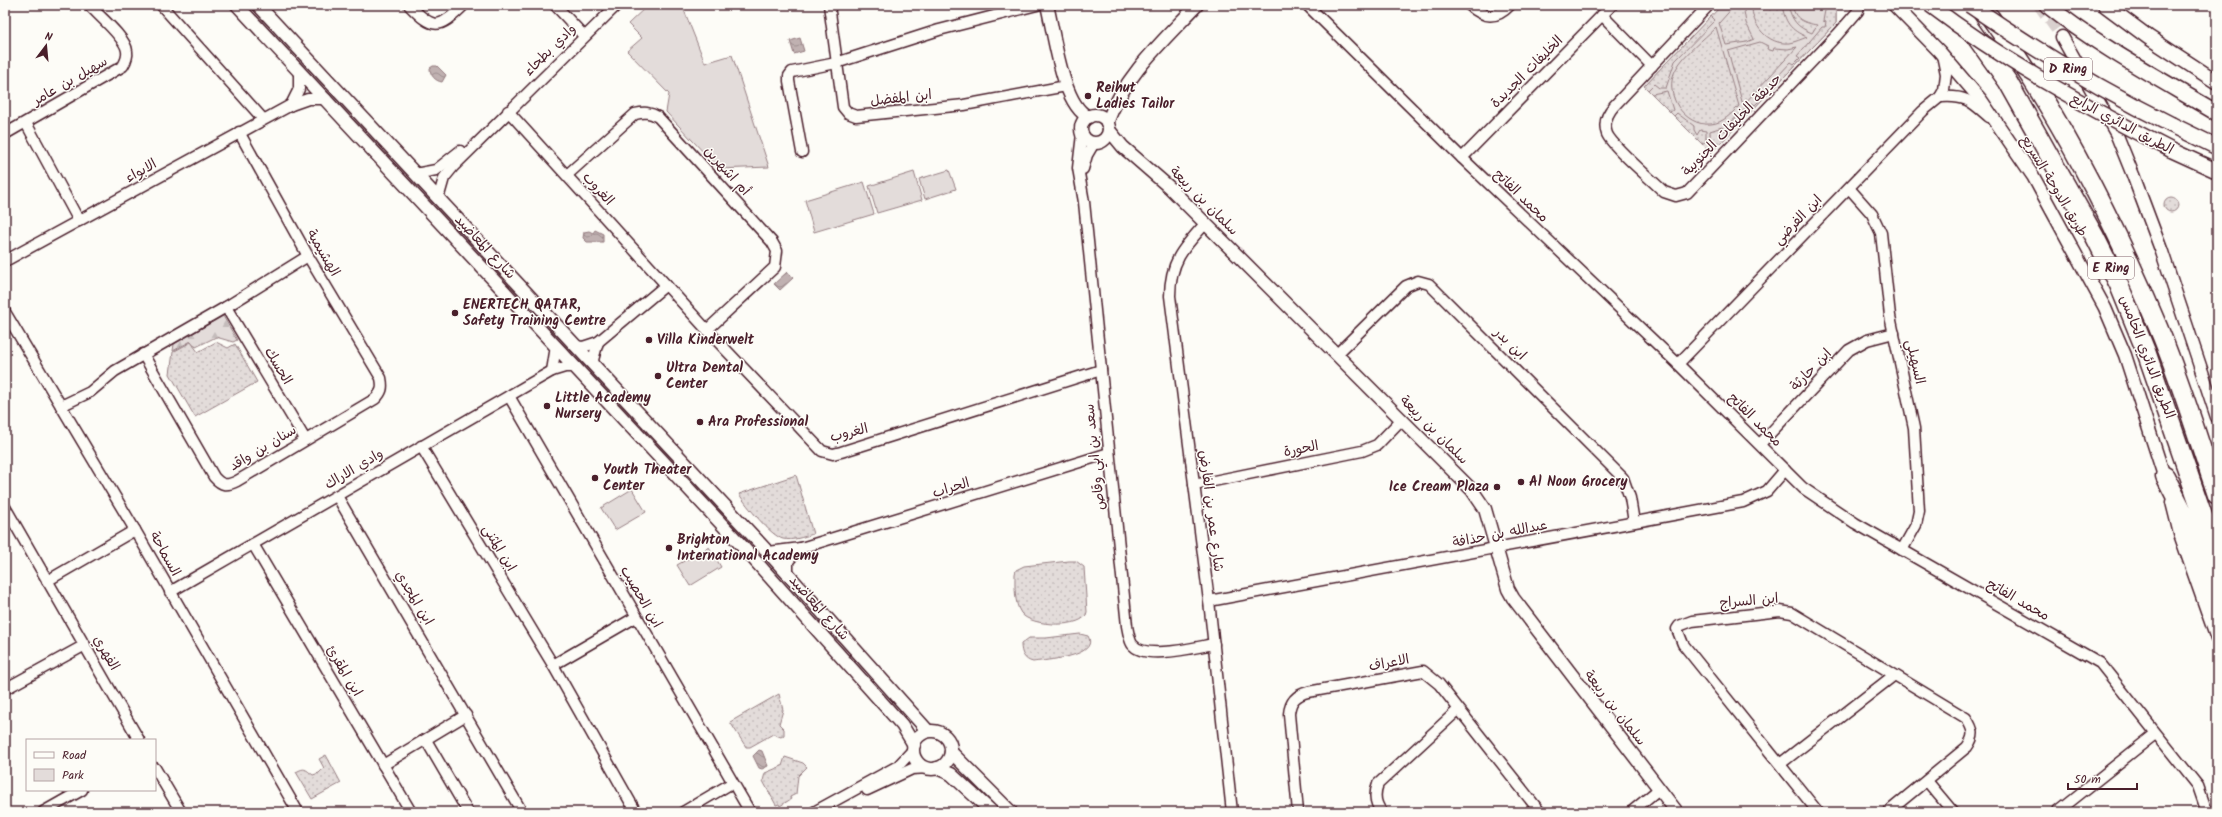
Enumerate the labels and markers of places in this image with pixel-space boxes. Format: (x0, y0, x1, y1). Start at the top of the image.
place label: Reihut Ladies Tailor (1096, 77, 1175, 115)
marker: Reihut Ladies Tailor (1083, 91, 1093, 101)
place label: ENERTECH QATAR, Safety Training Centre (463, 294, 606, 332)
marker: ENERTECH QATAR, Safety Training Centre (450, 308, 460, 318)
place label: Villa Kinderwelt (657, 329, 755, 351)
marker: Villa Kinderwelt (644, 335, 654, 345)
place label: Ultra Dental Center (666, 357, 743, 395)
marker: Ultra Dental Center (653, 371, 663, 381)
place label: Little Academy Nursery (555, 387, 652, 425)
marker: Little Academy Nursery (542, 401, 552, 411)
place label: Ara Professional (708, 411, 808, 433)
marker: Ara Professional (695, 417, 705, 427)
place label: Youth Theater Center (603, 459, 692, 497)
place label: Al Noon Grocery (1529, 471, 1628, 493)
marker: Youth Theater Center (590, 473, 600, 483)
place label: Ice Cream Plaza (1389, 476, 1489, 498)
marker: Al Noon Grocery (1516, 477, 1526, 487)
marker: Ice Cream Plaza (1492, 482, 1502, 492)
place label: Brighton International Academy (677, 529, 819, 567)
marker: Brighton International Academy (664, 543, 674, 553)

